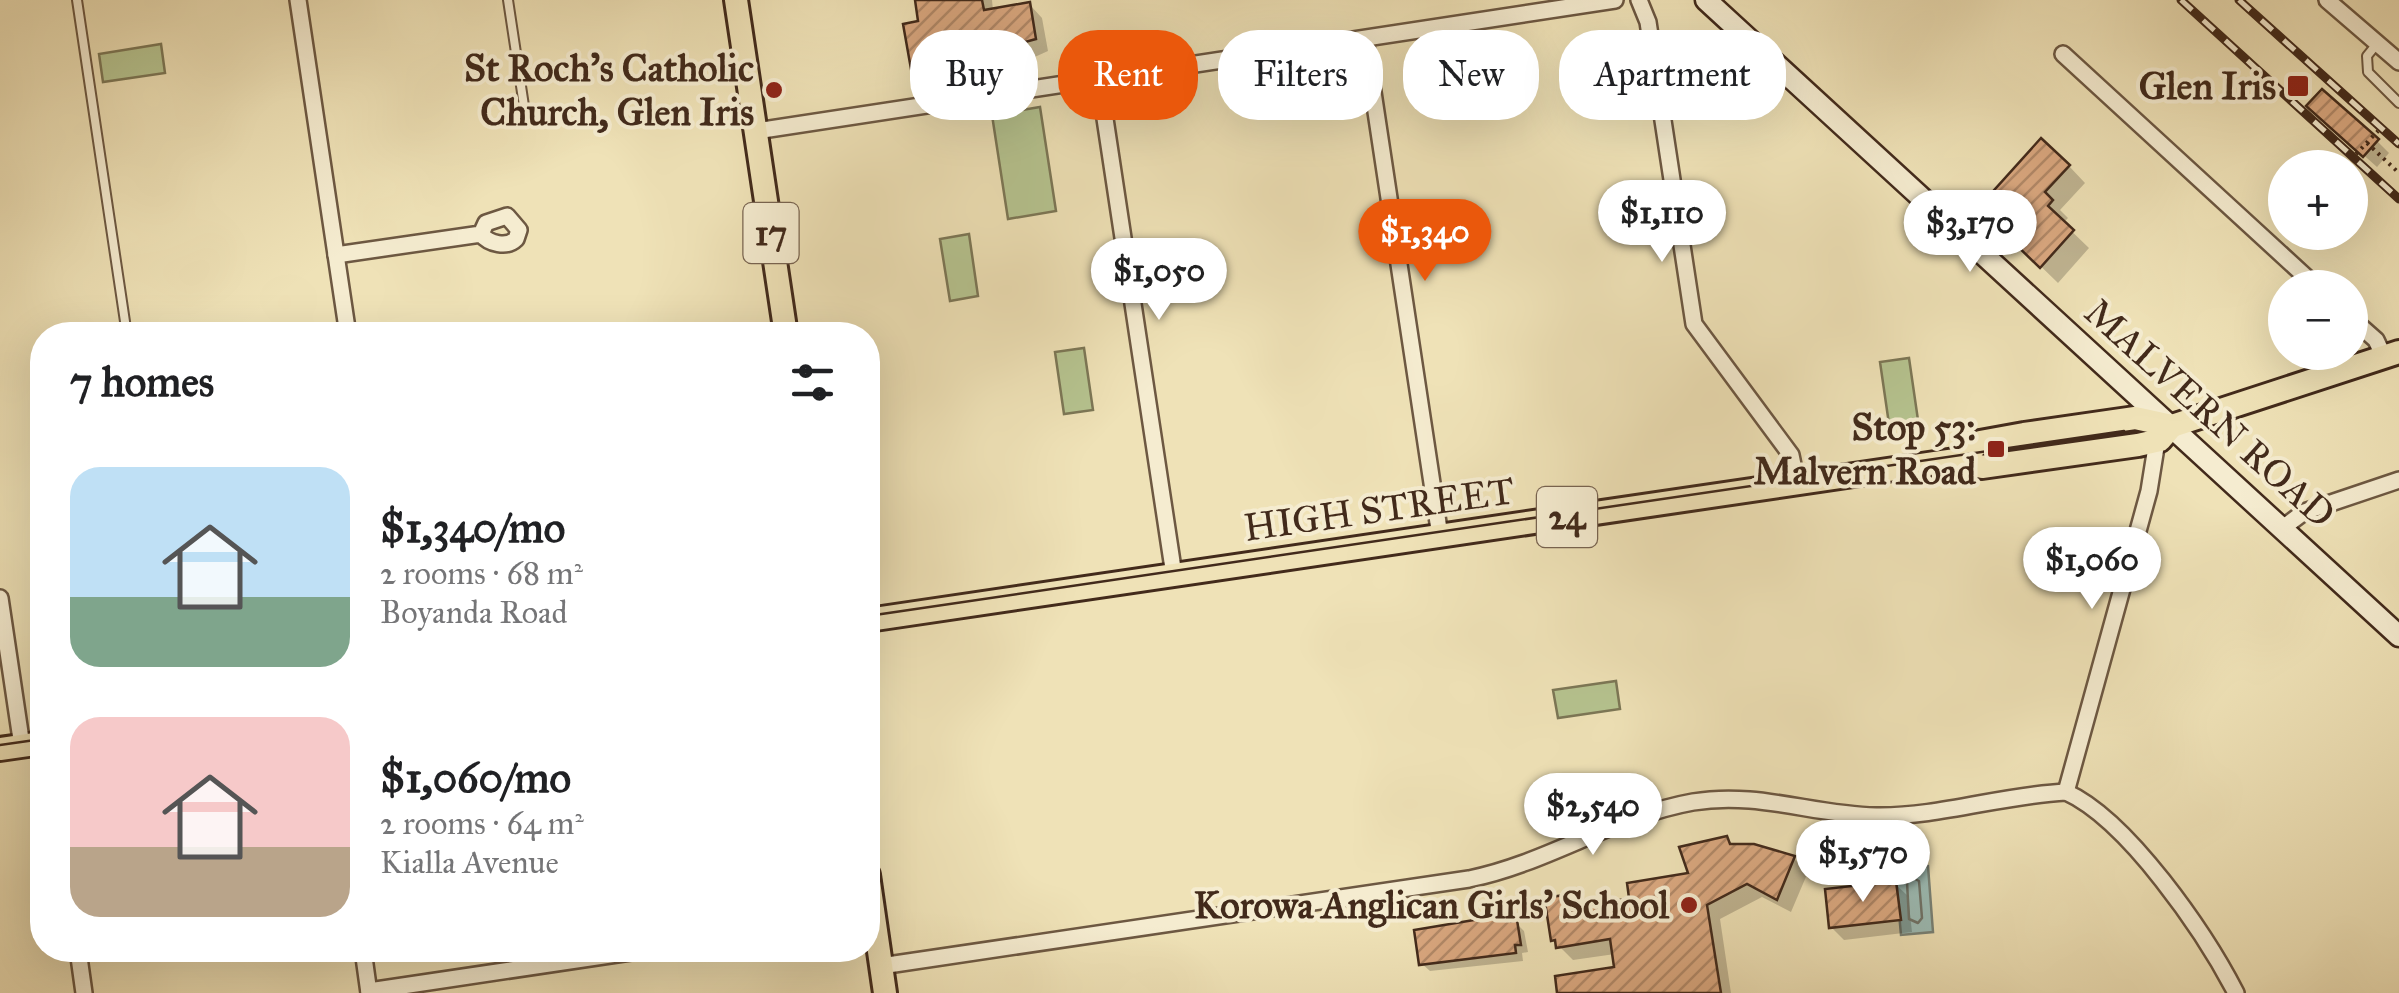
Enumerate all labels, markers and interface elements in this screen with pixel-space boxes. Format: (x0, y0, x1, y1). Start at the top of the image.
chip: Buy (910, 30, 1038, 120)
chip: Rent (1058, 30, 1198, 120)
chip: Filters (1218, 30, 1383, 120)
chip: New (1403, 30, 1539, 120)
chip: Apartment (1559, 30, 1786, 120)
place label: St Roch's Catholic Church, Glen Iris (464, 45, 754, 135)
place label: Glen Iris (2139, 63, 2276, 109)
marker: Glen Iris (2285, 73, 2311, 99)
marker: St Roch's Catholic Church, Glen Iris (763, 79, 785, 101)
map controls (2268, 150, 2368, 370)
button: + (2268, 150, 2368, 250)
pin: $1,110 (1581, 180, 1743, 265)
pin: $3,170 (1889, 190, 2051, 275)
text: $1,110 (1620, 193, 1704, 232)
pin: $1,340 (1344, 199, 1506, 284)
road number: 17 (744, 203, 798, 263)
text: $3,170 (1926, 203, 2014, 242)
text: $1,340 (1380, 212, 1470, 251)
pin: $1,050 (1078, 238, 1240, 323)
text: $1,050 (1113, 251, 1205, 290)
button: − (2268, 270, 2368, 370)
street label: MALVERN ROAD (2076, 289, 2344, 537)
icon: filters (785, 355, 840, 410)
text: 7 homes (70, 356, 214, 408)
place label: Stop 53: Malvern Road (1753, 404, 1977, 494)
marker: Stop 53: Malvern Road (1985, 438, 2007, 460)
street label: HIGH STREET (1241, 467, 1517, 551)
road number: 24 (1537, 487, 1597, 547)
text: $1,340/mo (380, 502, 565, 554)
icon: home (150, 507, 270, 627)
pin: $1,060 (2011, 527, 2173, 612)
text: $1,060 (2045, 540, 2139, 579)
text: 2 rooms · 68 m² (380, 554, 583, 593)
text: Boyanda Road (380, 593, 568, 632)
text: $1,060/mo (380, 752, 571, 804)
icon: home (150, 757, 270, 877)
pin: $2,540 (1512, 773, 1674, 858)
text: $2,540 (1546, 786, 1640, 825)
text: 2 rooms · 64 m² (380, 804, 584, 843)
pin: $1,570 (1782, 820, 1944, 905)
text: $1,570 (1818, 833, 1908, 872)
text: Kialla Avenue (380, 843, 559, 882)
place label: Korowa Anglican Girls' School (1194, 882, 1670, 928)
marker: Korowa Anglican Girls' School (1678, 894, 1700, 916)

